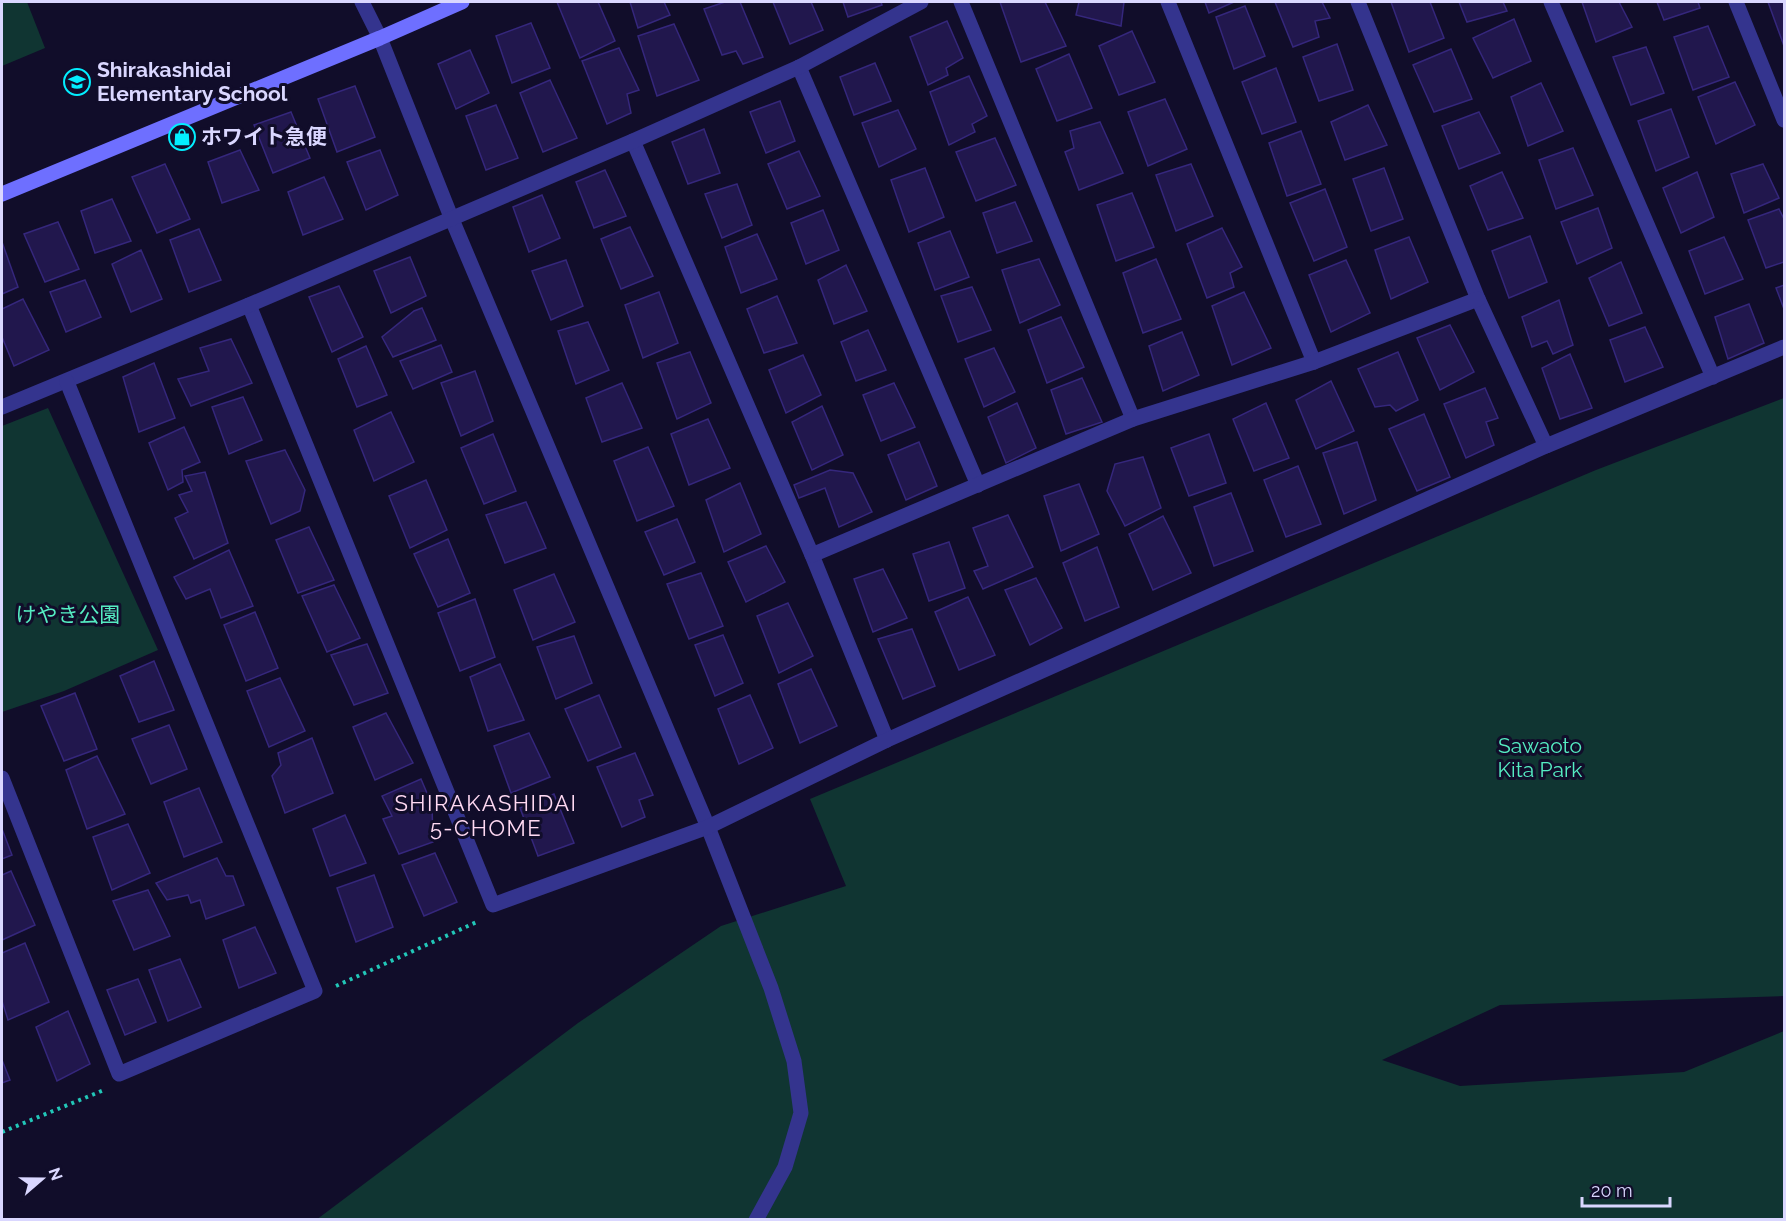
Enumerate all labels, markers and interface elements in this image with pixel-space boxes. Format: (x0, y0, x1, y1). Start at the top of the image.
place label: Shirakashidai Elementary School (97, 57, 288, 106)
school or university icon: Shirakashidai Elementary School (62, 67, 92, 97)
shop icon: ホワイト急便 (167, 122, 197, 152)
place label: ホワイト急便 (201, 124, 327, 149)
park label: けやき公園 (16, 602, 121, 627)
park label: Sawaoto Kita Park (1498, 733, 1582, 782)
district label: SHIRAKASHIDAI 5-CHOME (394, 790, 578, 841)
north arrow (12, 1149, 72, 1209)
text: N (45, 1165, 67, 1183)
scale bar (1582, 1170, 1670, 1208)
text: 20 m (1591, 1180, 1633, 1201)

